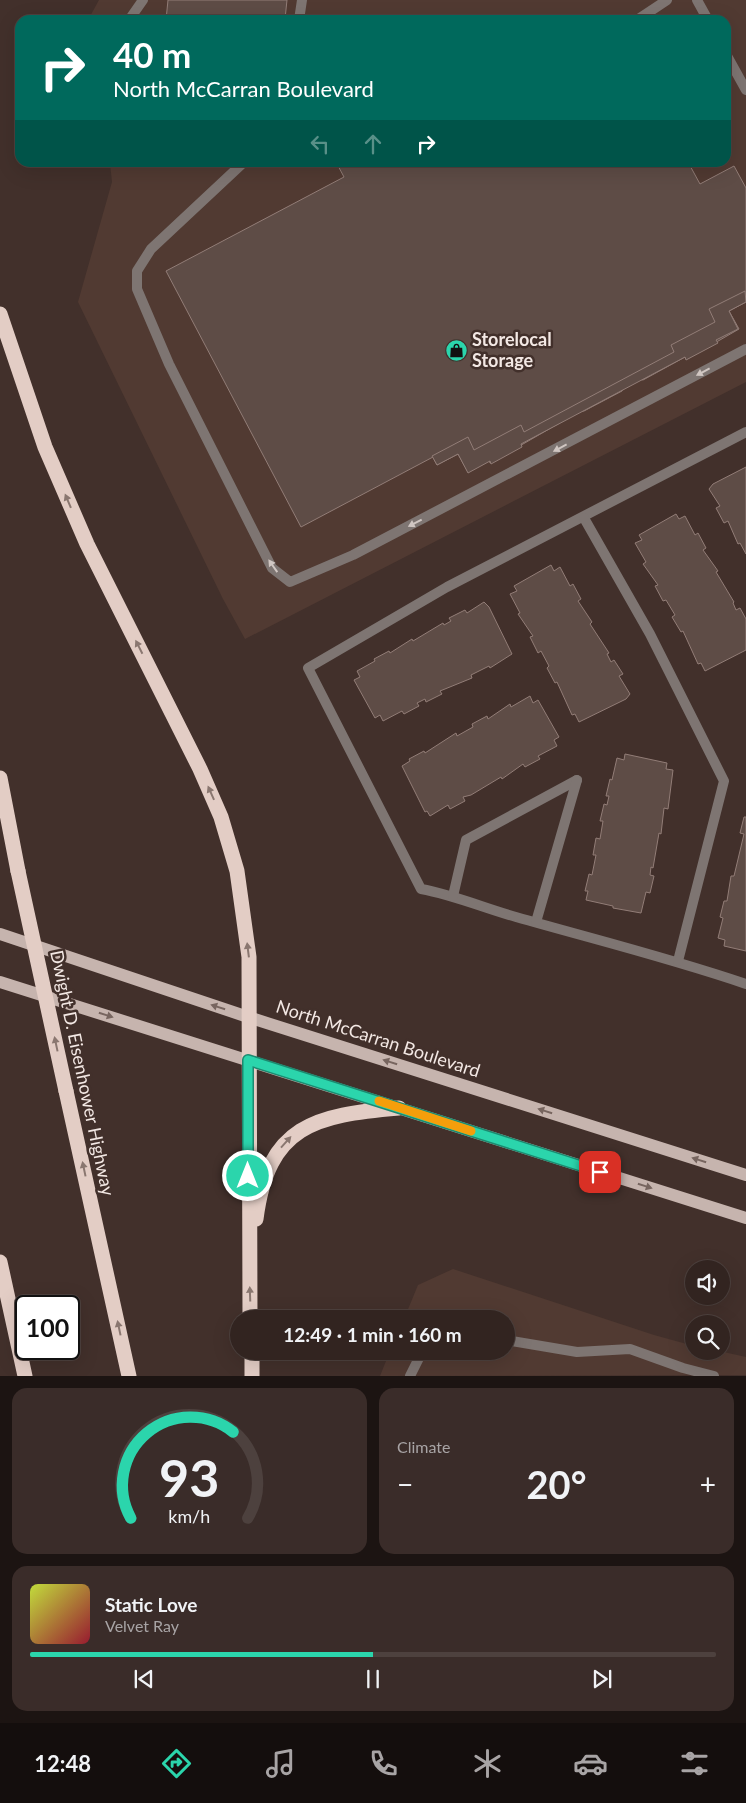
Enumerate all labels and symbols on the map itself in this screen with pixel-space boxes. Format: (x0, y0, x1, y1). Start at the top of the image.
place label: Storelocal Storage (472, 328, 552, 371)
shop icon: Storelocal Storage (444, 338, 468, 362)
one-way arrow (696, 368, 710, 376)
one-way arrow (552, 444, 567, 452)
one-way arrow (64, 494, 72, 508)
one-way arrow (408, 519, 422, 527)
one-way arrow (268, 559, 278, 573)
one-way arrow (135, 640, 143, 655)
one-way arrow (206, 786, 214, 800)
one-way arrow (244, 942, 252, 958)
street label: Dwight D. Eisenhower Highway (46, 948, 120, 1198)
street label: North McCarran Boulevard (273, 995, 483, 1081)
one-way arrow (211, 1002, 226, 1010)
one-way arrow (98, 1012, 113, 1020)
one-way arrow (52, 1036, 60, 1051)
one-way arrow (382, 1057, 397, 1065)
one-way arrow (537, 1107, 552, 1114)
one-way arrow (281, 1135, 292, 1148)
position arrow (221, 1149, 273, 1201)
pin (579, 1151, 621, 1193)
one-way arrow (692, 1156, 707, 1164)
one-way arrow (80, 1162, 88, 1177)
one-way arrow (638, 1182, 653, 1190)
one-way arrow (245, 1286, 253, 1302)
speed limit sign: 100 (15, 1295, 80, 1360)
one-way arrow (115, 1320, 123, 1335)

